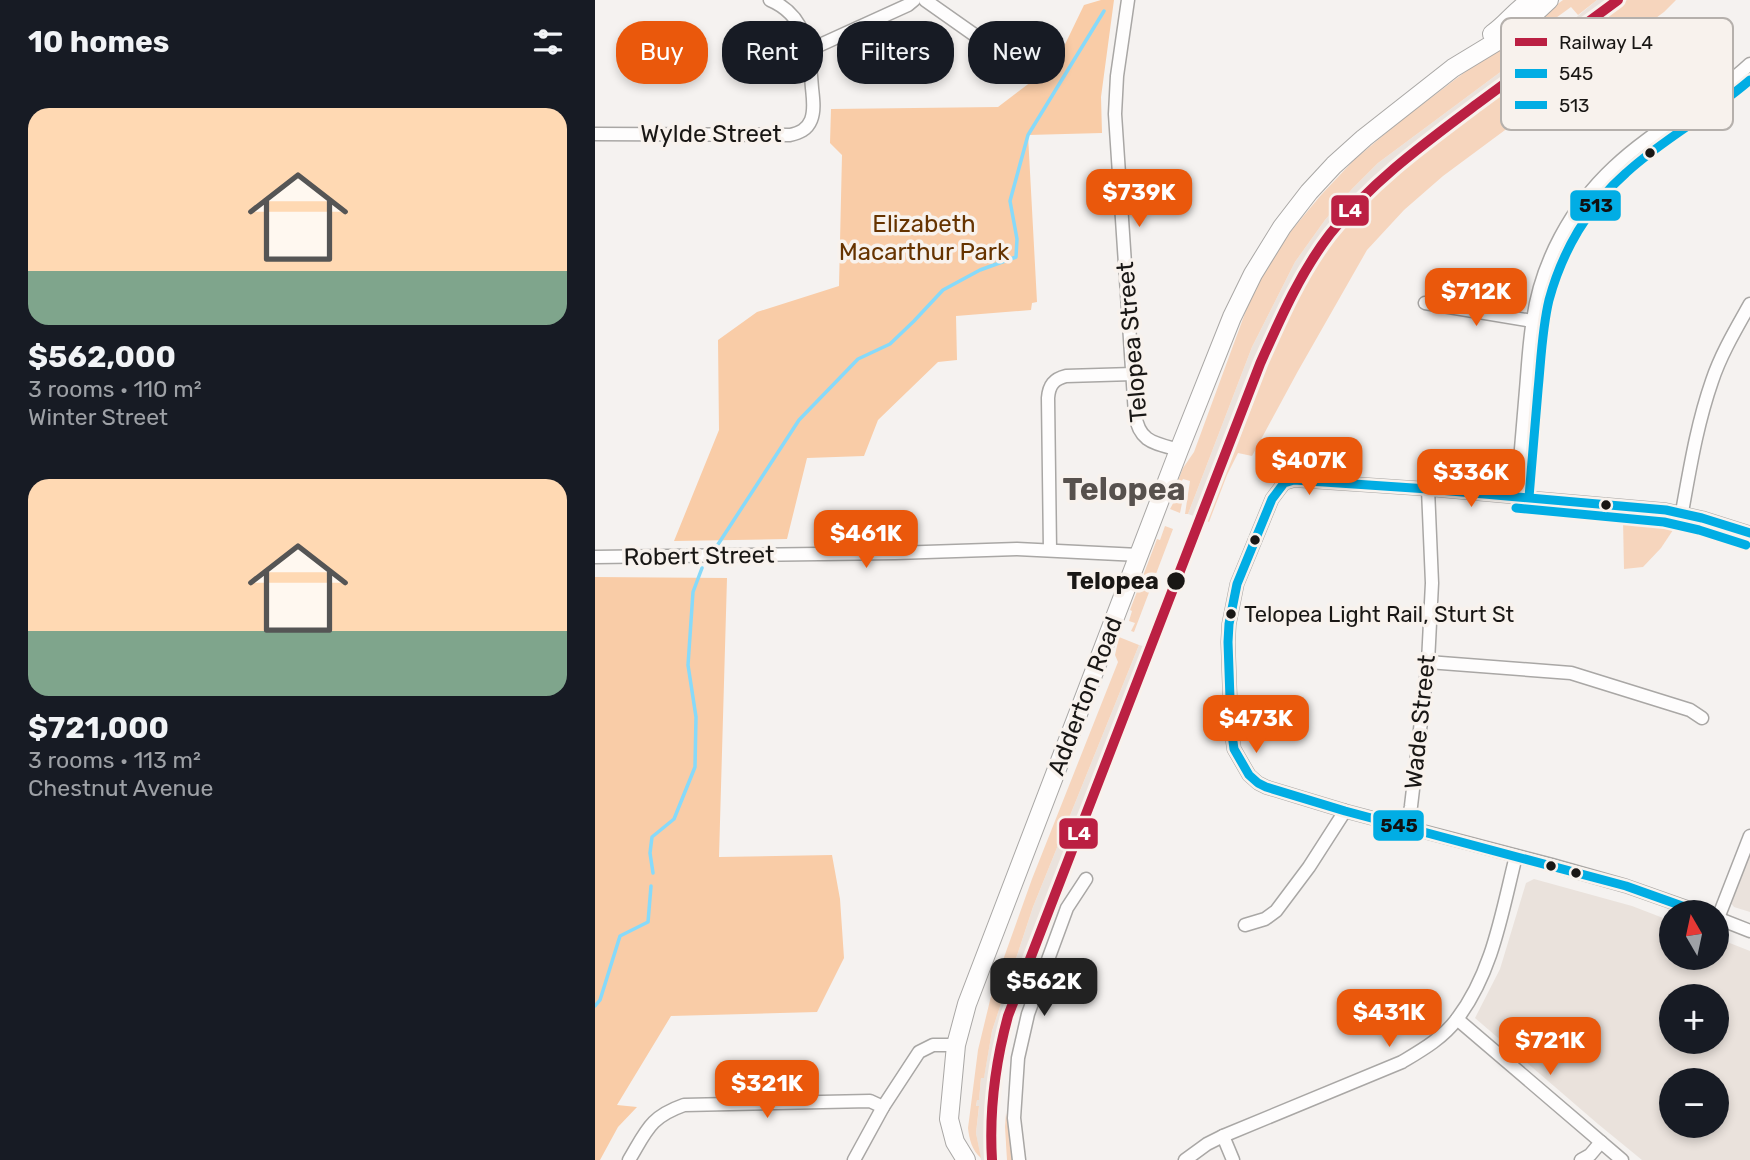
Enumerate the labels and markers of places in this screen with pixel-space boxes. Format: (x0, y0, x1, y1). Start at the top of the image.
unlabelled marker (1643, 146, 1657, 160)
pin: $739K (1090, 170, 1188, 229)
pin: $712K (1427, 268, 1525, 328)
pin: $407K (1260, 438, 1358, 497)
pin: $336K (1422, 449, 1520, 509)
unlabelled marker (1599, 498, 1613, 512)
pin: $461K (817, 510, 915, 570)
unlabelled marker (1248, 533, 1262, 547)
place label: Telopea (1067, 567, 1159, 595)
marker: Telopea (1165, 570, 1187, 592)
place label: Telopea Light Rail, Sturt St (1244, 601, 1515, 628)
marker: Telopea Light Rail, Sturt St (1224, 607, 1238, 621)
pin: $473K (1207, 696, 1305, 755)
unlabelled marker (1544, 859, 1558, 873)
unlabelled marker (1569, 866, 1583, 880)
pin: $562K (995, 958, 1093, 1018)
pin: $431K (1340, 990, 1438, 1049)
pin: $721K (1501, 1018, 1599, 1077)
pin: $321K (718, 1060, 816, 1120)

